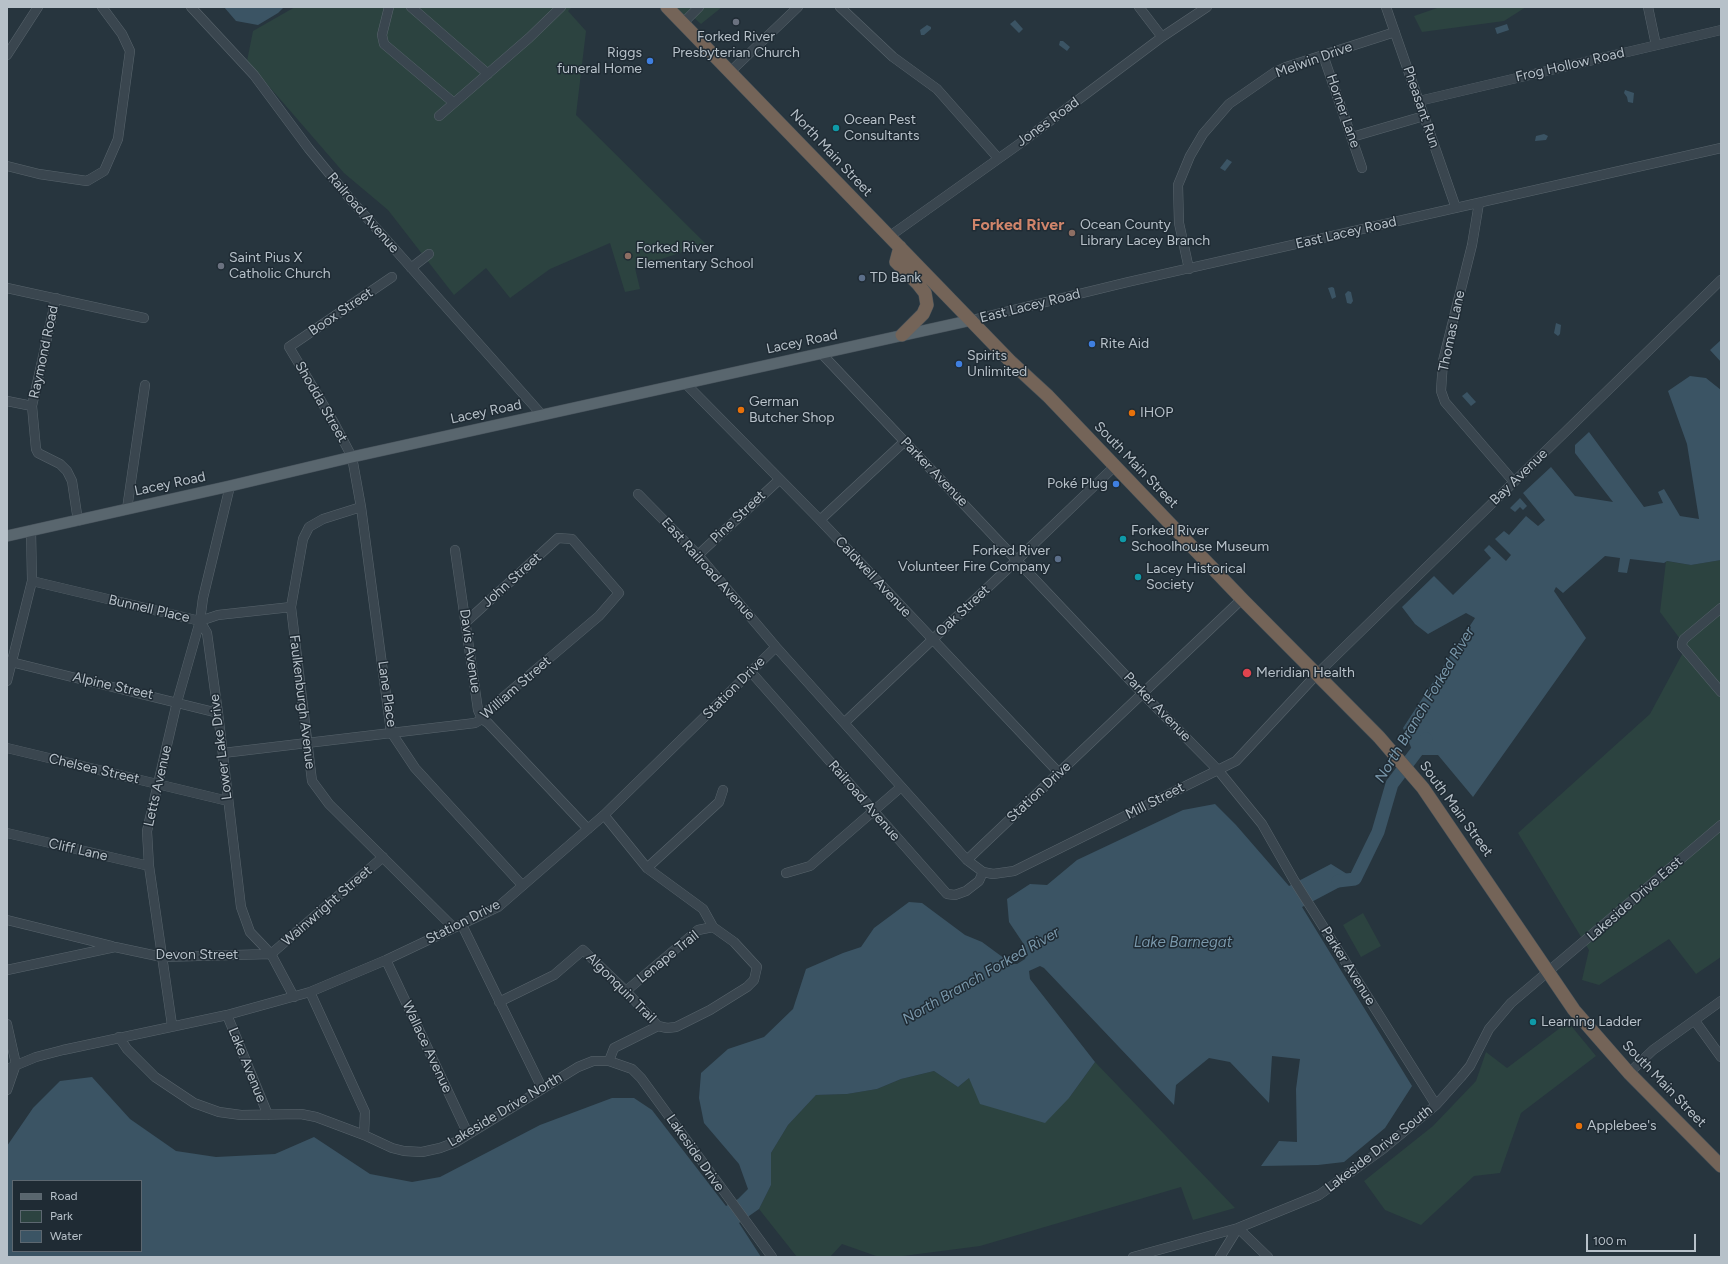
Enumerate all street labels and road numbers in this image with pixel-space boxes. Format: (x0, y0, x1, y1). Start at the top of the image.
street label: Melwin Drive (1273, 38, 1355, 82)
street label: Frog Hollow Road (1514, 44, 1626, 86)
street label: Pheasant Run (1399, 64, 1443, 150)
street label: Horner Lane (1323, 72, 1363, 150)
street label: Jones Road (1014, 94, 1082, 150)
street label: North Main Street (786, 106, 876, 200)
street label: Railroad Avenue (323, 169, 403, 257)
street label: East Lacey Road (1294, 213, 1398, 253)
street label: Boox Street (306, 284, 376, 340)
street label: East Lacey Road (978, 285, 1082, 327)
street label: Thomas Lane (1435, 289, 1469, 373)
street label: Raymond Road (26, 304, 62, 400)
street label: Lacey Road (765, 326, 839, 358)
street label: Shodda Street (291, 359, 351, 445)
street label: Lacey Road (449, 396, 523, 428)
street label: South Main Street (1090, 418, 1182, 512)
street label: Parker Avenue (897, 434, 971, 510)
street label: Bay Avenue (1487, 445, 1551, 509)
street label: Lacey Road (133, 468, 207, 500)
street label: Pine Street (707, 487, 769, 547)
street label: East Railroad Avenue (658, 514, 758, 624)
street label: Caldwell Avenue (831, 533, 915, 621)
street label: John Street (479, 549, 545, 611)
street label: Oak Street (933, 582, 993, 640)
street label: Bunnell Place (107, 592, 191, 626)
street label: Davis Avenue (456, 608, 484, 694)
street label: Faulkenburgh Avenue (285, 634, 319, 770)
street label: William Street (477, 653, 555, 723)
street label: Station Drive (699, 653, 769, 723)
street label: Lane Place (374, 660, 400, 728)
street label: Alpine Street (71, 669, 155, 703)
street label: Parker Avenue (1120, 669, 1194, 745)
street label: Lower Lake Drive (206, 693, 236, 801)
street label: Letts Avenue (140, 744, 176, 828)
street label: Chelsea Street (47, 750, 141, 788)
street label: Railroad Avenue (824, 757, 904, 845)
street label: Station Drive (1004, 758, 1074, 826)
street label: South Main Street (1416, 758, 1496, 860)
street label: Mill Street (1123, 779, 1187, 823)
street label: Cliff Lane (47, 835, 109, 865)
street label: Lakeside Drive East (1584, 853, 1686, 945)
street label: Wainwright Street (279, 862, 375, 950)
street label: Station Drive (423, 896, 503, 948)
street label: Parker Avenue (1317, 924, 1379, 1008)
street label: Lenape Trail (634, 927, 702, 987)
street label: Devon Street (156, 947, 238, 963)
street label: Algonquin Trail (582, 949, 660, 1027)
street label: Wallace Avenue (398, 998, 456, 1096)
street label: Lake Avenue (224, 1025, 270, 1105)
street label: South Main Street (1618, 1037, 1710, 1131)
street label: Lakeside Drive North (445, 1069, 565, 1151)
street label: Lakeside Drive South (1322, 1102, 1436, 1196)
street label: Lakeside Drive (662, 1111, 728, 1195)

